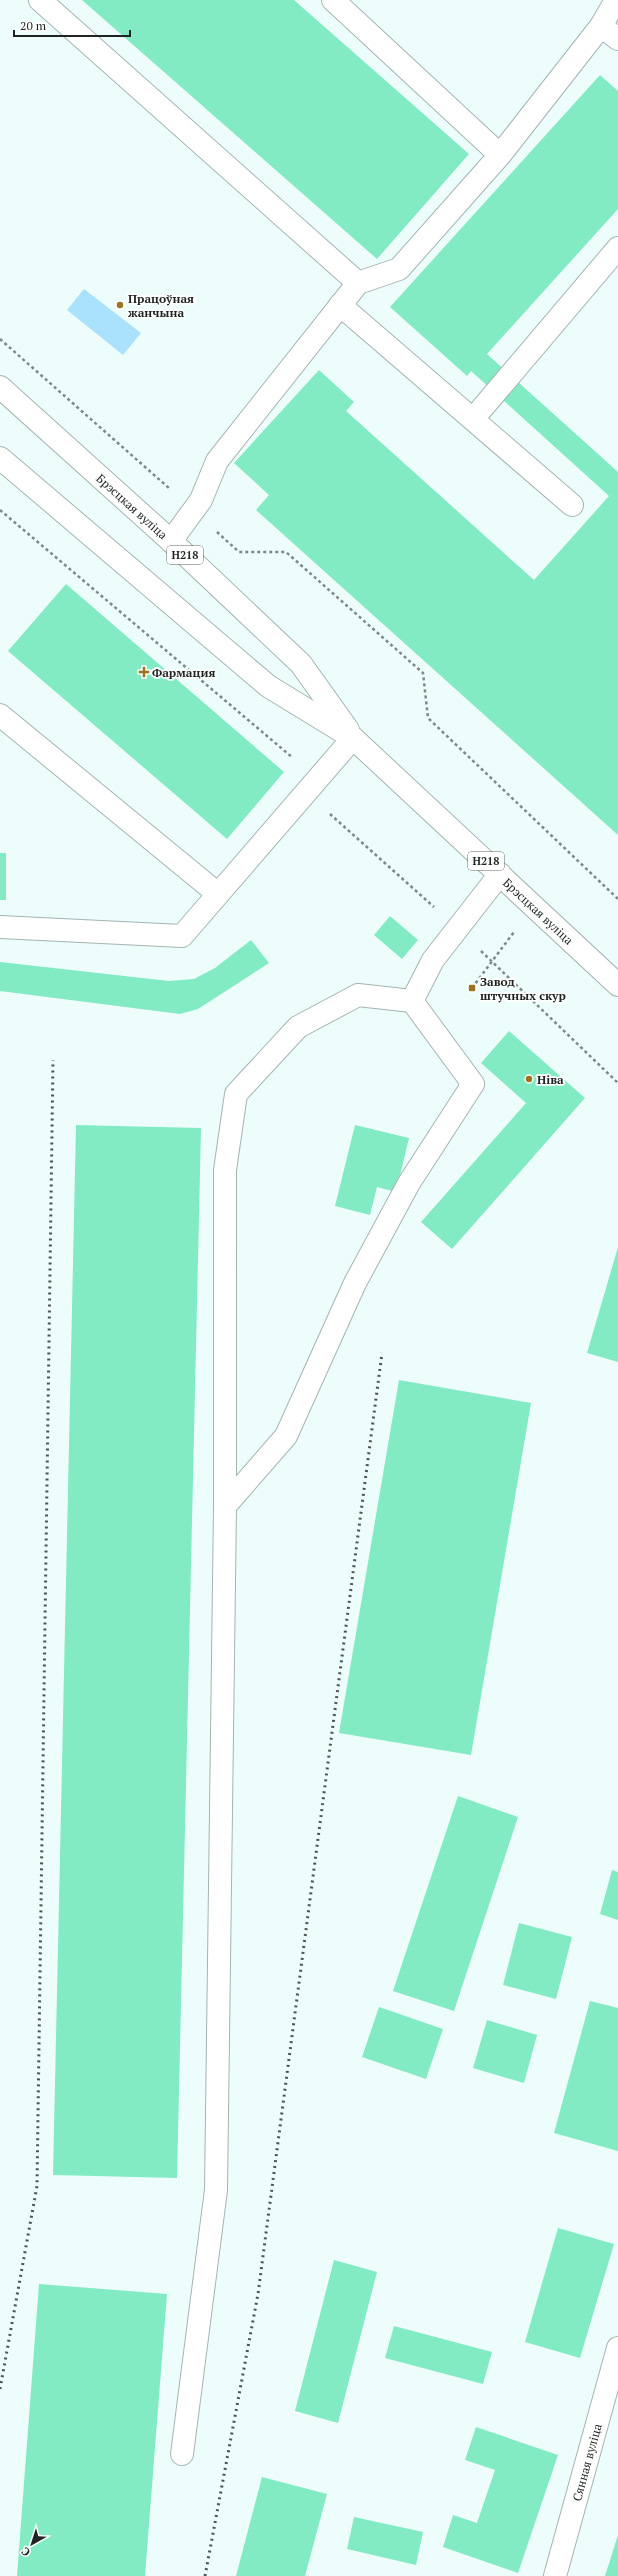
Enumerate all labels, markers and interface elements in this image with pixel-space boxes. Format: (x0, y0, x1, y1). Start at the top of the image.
scale bar (14, 12, 130, 38)
text: 20 m (20, 18, 47, 33)
place label: Працоўная жанчына (128, 291, 194, 320)
marker: Працоўная жанчына (115, 300, 125, 310)
street label: Брэсцкая вуліца (94, 470, 171, 542)
road number: Н218 (167, 546, 203, 564)
place label: Фармация (152, 665, 215, 680)
marker: Фармация (139, 667, 149, 677)
road number: Н218 (468, 852, 504, 870)
street label: Брэсцкая вуліца (500, 875, 577, 947)
place label: Завод штучных скур (480, 974, 566, 1003)
marker: Завод штучных скур (467, 983, 477, 993)
place label: Ніва (537, 1072, 564, 1087)
marker: Ніва (524, 1074, 534, 1084)
street label: Сянная вуліца (569, 2422, 604, 2503)
north arrow (12, 2524, 52, 2564)
text: С (19, 2544, 33, 2559)

